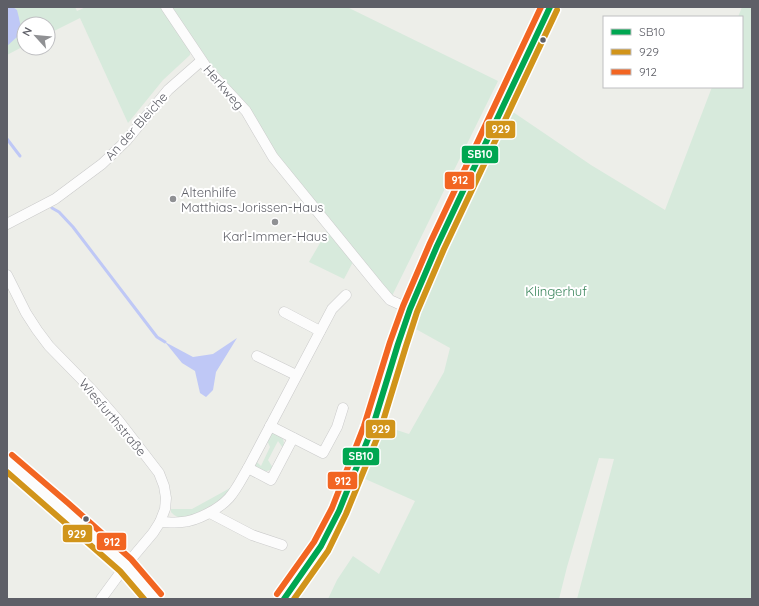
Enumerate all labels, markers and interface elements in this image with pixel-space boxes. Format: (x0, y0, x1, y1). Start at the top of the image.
north arrow (16, 16, 56, 56)
legend (603, 16, 743, 88)
text: SB10 (639, 24, 665, 39)
text: N (19, 25, 35, 38)
unlabelled marker (538, 35, 548, 45)
text: 929 (639, 44, 659, 59)
street label: Herkweg (200, 61, 248, 113)
text: 912 (639, 64, 657, 79)
street label: An der Bleiche (101, 89, 171, 163)
line badge: 929 (485, 120, 516, 139)
text: 929 (492, 122, 510, 136)
line badge: SB10 (461, 145, 499, 164)
text: SB10 (468, 147, 493, 161)
line badge: 912 (444, 171, 475, 190)
text: 912 (452, 173, 468, 187)
place label: Altenhilfe Matthias-Jorissen-Haus (181, 184, 323, 215)
marker: Altenhilfe Matthias-Jorissen-Haus (168, 194, 178, 204)
marker: Karl-Immer-Haus (270, 217, 280, 227)
place label: Karl-Immer-Haus (223, 228, 327, 244)
park label: Klingerhuf (525, 283, 587, 299)
street label: Wiesfurthstraße (76, 375, 150, 459)
line badge: 929 (365, 419, 396, 439)
text: 929 (372, 422, 390, 436)
line badge: SB10 (342, 447, 380, 466)
text: SB10 (349, 449, 374, 463)
line badge: 912 (327, 471, 358, 490)
text: 912 (335, 474, 351, 488)
unlabelled marker (81, 514, 91, 524)
line badge: 929 (62, 524, 93, 543)
text: 929 (68, 527, 86, 541)
line badge: 912 (96, 532, 127, 551)
text: 912 (104, 535, 120, 549)

